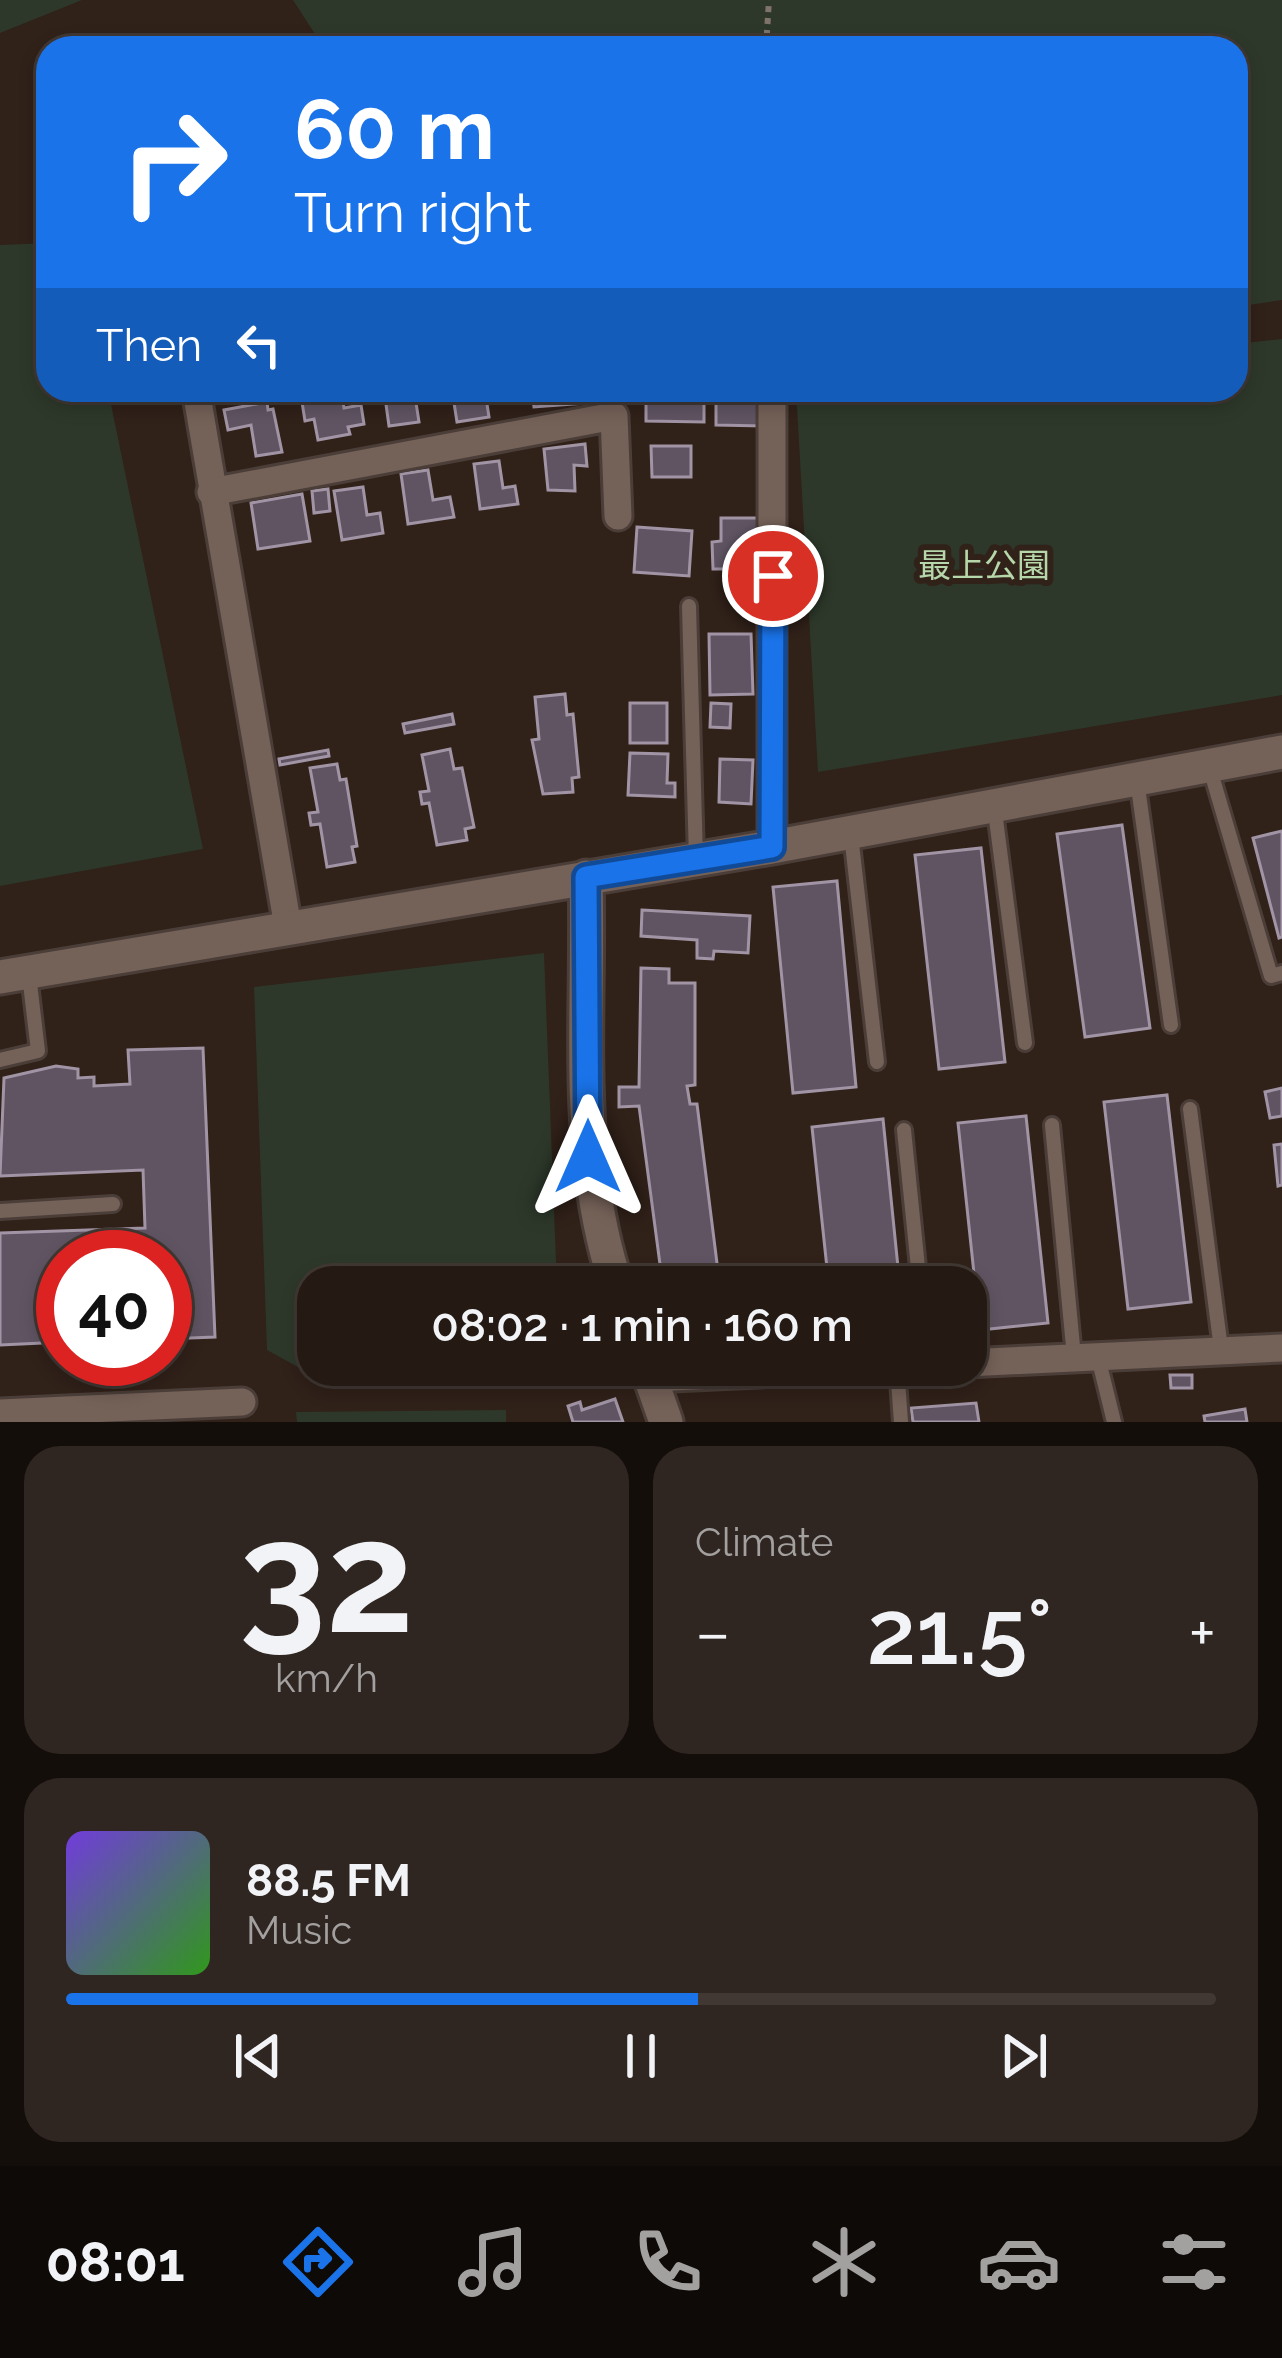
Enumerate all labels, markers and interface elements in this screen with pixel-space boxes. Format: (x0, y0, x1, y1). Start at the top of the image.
text: 60 m (294, 80, 495, 179)
icon: right (96, 84, 252, 240)
text: Turn right (294, 181, 532, 245)
icon: left (226, 312, 292, 378)
text: Then (96, 319, 202, 372)
pin (722, 525, 824, 627)
icon: arrive (740, 543, 806, 609)
park label: 最上公園 (918, 546, 1050, 585)
position arrow (525, 1094, 651, 1220)
speed limit sign: 40 (36, 1230, 192, 1386)
text: 08:02 · 1 min · 160 m (431, 1299, 853, 1352)
text: 32 (239, 1485, 414, 1669)
text: Climate (695, 1519, 833, 1565)
text: 21.5° (867, 1579, 1052, 1685)
text: − (695, 1594, 731, 1671)
text: + (1189, 1594, 1216, 1671)
text: km/h (275, 1655, 378, 1701)
text: 88.5 FM (246, 1854, 411, 1907)
text: Music (246, 1907, 352, 1953)
icon: previous (225, 2023, 291, 2089)
icon: pause (608, 2023, 674, 2089)
icon: next (991, 2023, 1057, 2089)
icon: directions (276, 2220, 360, 2304)
icon: music (451, 2220, 535, 2304)
icon: phone (626, 2220, 710, 2304)
icon: climate (802, 2220, 886, 2304)
icon: car (977, 2220, 1061, 2304)
icon: filters (1152, 2220, 1236, 2304)
text: 08:01 (46, 2230, 185, 2294)

